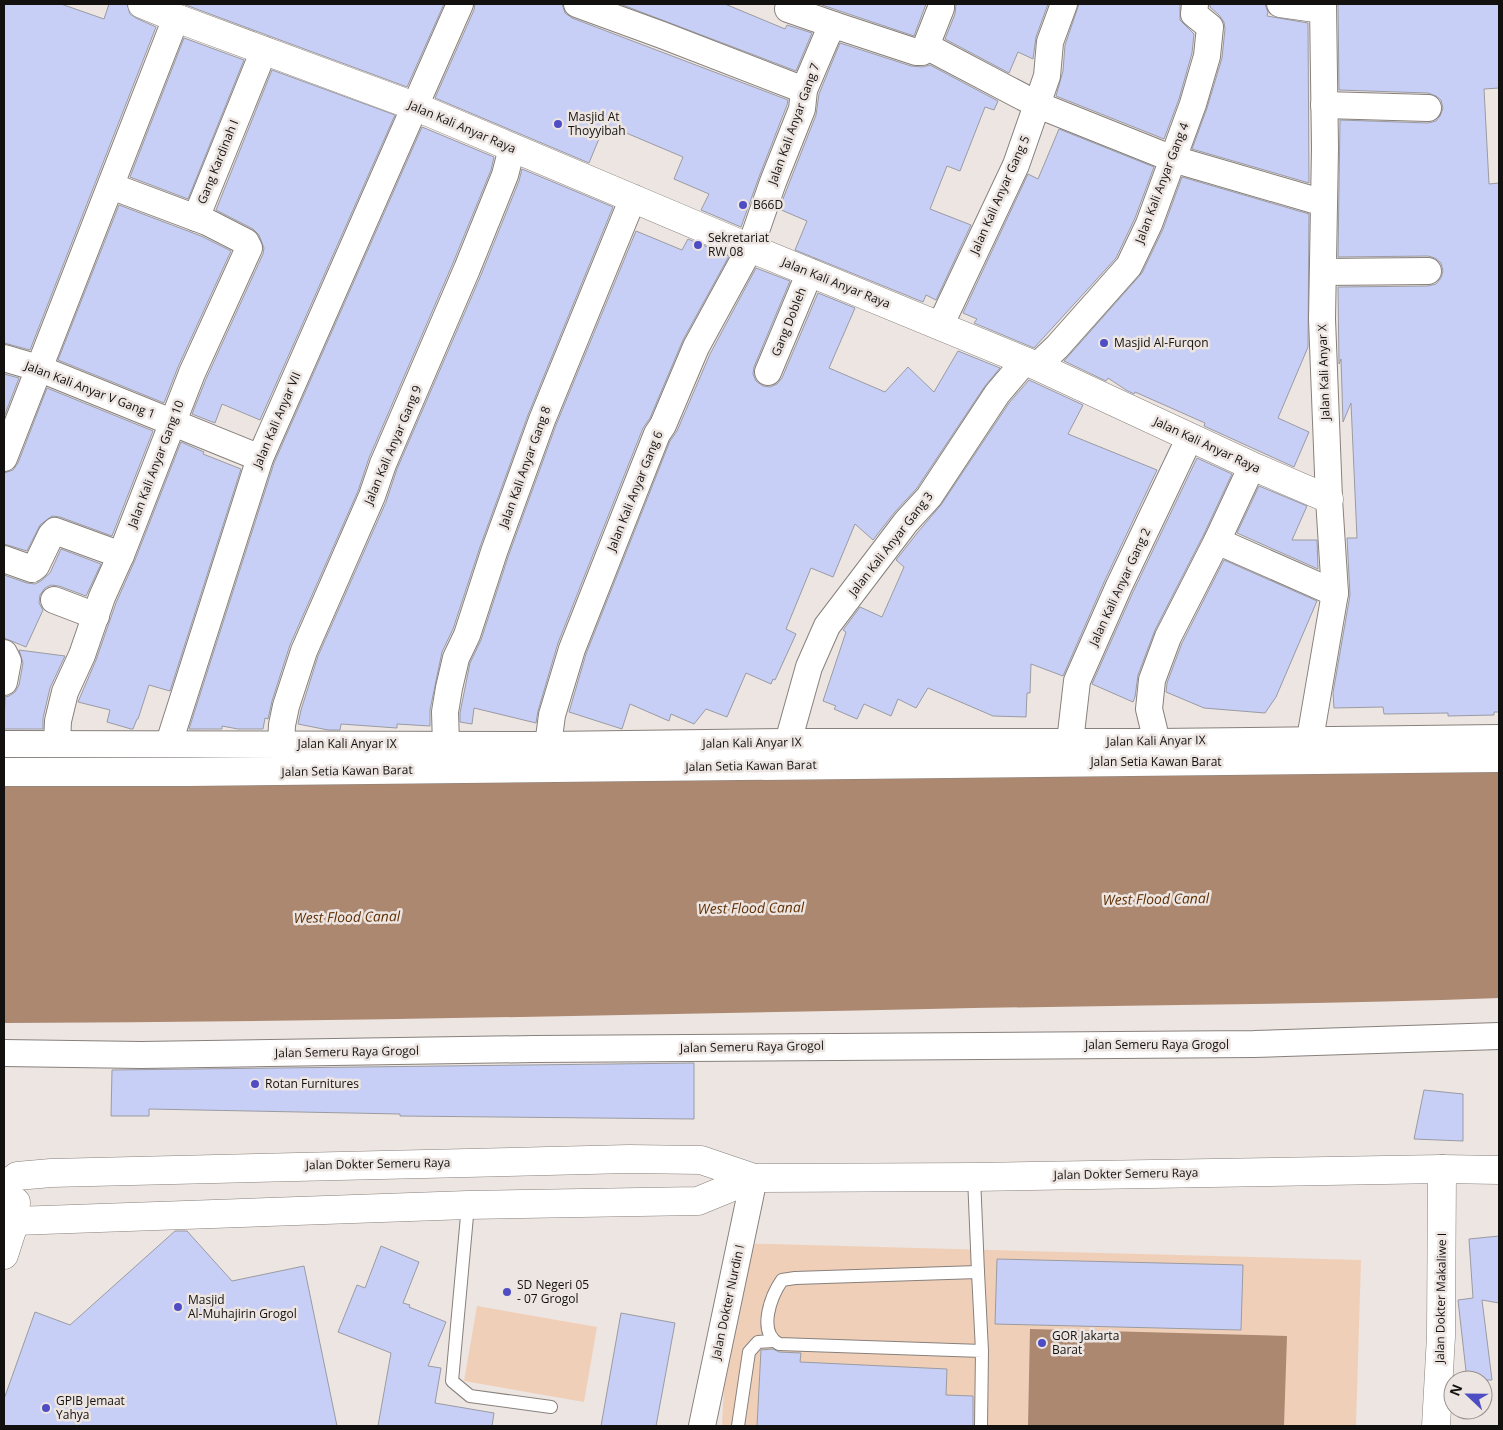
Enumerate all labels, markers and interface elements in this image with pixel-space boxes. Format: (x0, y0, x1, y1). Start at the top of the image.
street label: Jalan Kali Anyar Gang 7 (763, 61, 823, 188)
street label: Jalan Kali Anyar Raya (405, 96, 519, 157)
place label: Masjid At Thoyyibah (568, 108, 626, 139)
street label: Gang Kardinah I (193, 117, 242, 207)
marker: Masjid At Thoyyibah (552, 118, 564, 130)
street label: Jalan Kali Anyar Gang 4 (1130, 120, 1192, 247)
street label: Jalan Kali Anyar Gang 5 (965, 133, 1033, 258)
place label: B66D (753, 196, 783, 213)
marker: B66D (737, 199, 749, 211)
place label: Sekretariat RW 08 (708, 229, 769, 260)
marker: Sekretariat RW 08 (692, 239, 704, 251)
street label: Jalan Kali Anyar Raya (778, 253, 893, 312)
street label: Gang Dobleh (767, 285, 810, 359)
street label: Jalan Kali Anyar X (1313, 324, 1334, 421)
place label: Masjid Al-Furqon (1114, 334, 1209, 351)
marker: Masjid Al-Furqon (1098, 337, 1110, 349)
street label: Jalan Kali Anyar V Gang 1 (22, 356, 158, 422)
street label: Jalan Kali Anyar VII (248, 369, 304, 471)
street label: Jalan Kali Anyar Gang 9 (359, 382, 425, 508)
street label: Jalan Kali Anyar Gang 10 (123, 398, 188, 531)
street label: Jalan Kali Anyar Gang 8 (494, 404, 554, 531)
street label: Jalan Kali Anyar Raya (1150, 412, 1263, 477)
street label: Jalan Kali Anyar Gang 6 (602, 428, 666, 554)
street label: Jalan Kali Anyar Gang 3 (844, 488, 937, 600)
street label: Jalan Kali Anyar Gang 2 (1084, 525, 1154, 649)
street label: Jalan Kali Anyar IX (1105, 731, 1206, 750)
street label: Jalan Kali Anyar IX (701, 733, 802, 752)
street label: Jalan Kali Anyar IX (296, 735, 397, 752)
street label: Jalan Setia Kawan Barat (1089, 753, 1222, 770)
street label: Jalan Setia Kawan Barat (684, 756, 817, 775)
street label: Jalan Setia Kawan Barat (280, 761, 413, 780)
water label: West Flood Canal (1103, 888, 1210, 909)
water label: West Flood Canal (698, 897, 805, 918)
water label: West Flood Canal (294, 906, 401, 927)
street label: Jalan Semeru Raya Grogol (1084, 1036, 1229, 1053)
street label: Jalan Semeru Raya Grogol (679, 1037, 824, 1056)
street label: Jalan Semeru Raya Grogol (274, 1042, 419, 1061)
place label: Rotan Furnitures (265, 1075, 359, 1092)
marker: Rotan Furnitures (249, 1078, 261, 1090)
street label: Jalan Dokter Semeru Raya (305, 1154, 450, 1173)
street label: Jalan Dokter Semeru Raya (1053, 1164, 1198, 1183)
street label: Jalan Dokter Makaliwe I (1431, 1233, 1450, 1364)
street label: Jalan Dokter Nurdin I (707, 1243, 748, 1362)
place label: SD Negeri 05 - 07 Grogol (517, 1276, 589, 1307)
marker: SD Negeri 05 - 07 Grogol (501, 1286, 513, 1298)
place label: Masjid Al-Muhajirin Grogol (188, 1291, 297, 1322)
marker: Masjid Al-Muhajirin Grogol (172, 1301, 184, 1313)
place label: GOR Jakarta Barat (1052, 1327, 1119, 1358)
marker: GOR Jakarta Barat (1036, 1337, 1048, 1349)
north arrow (1443, 1370, 1493, 1420)
text: N (1445, 1381, 1466, 1399)
place label: GPIB Jemaat Yahya (56, 1392, 125, 1423)
marker: GPIB Jemaat Yahya (40, 1402, 52, 1414)

